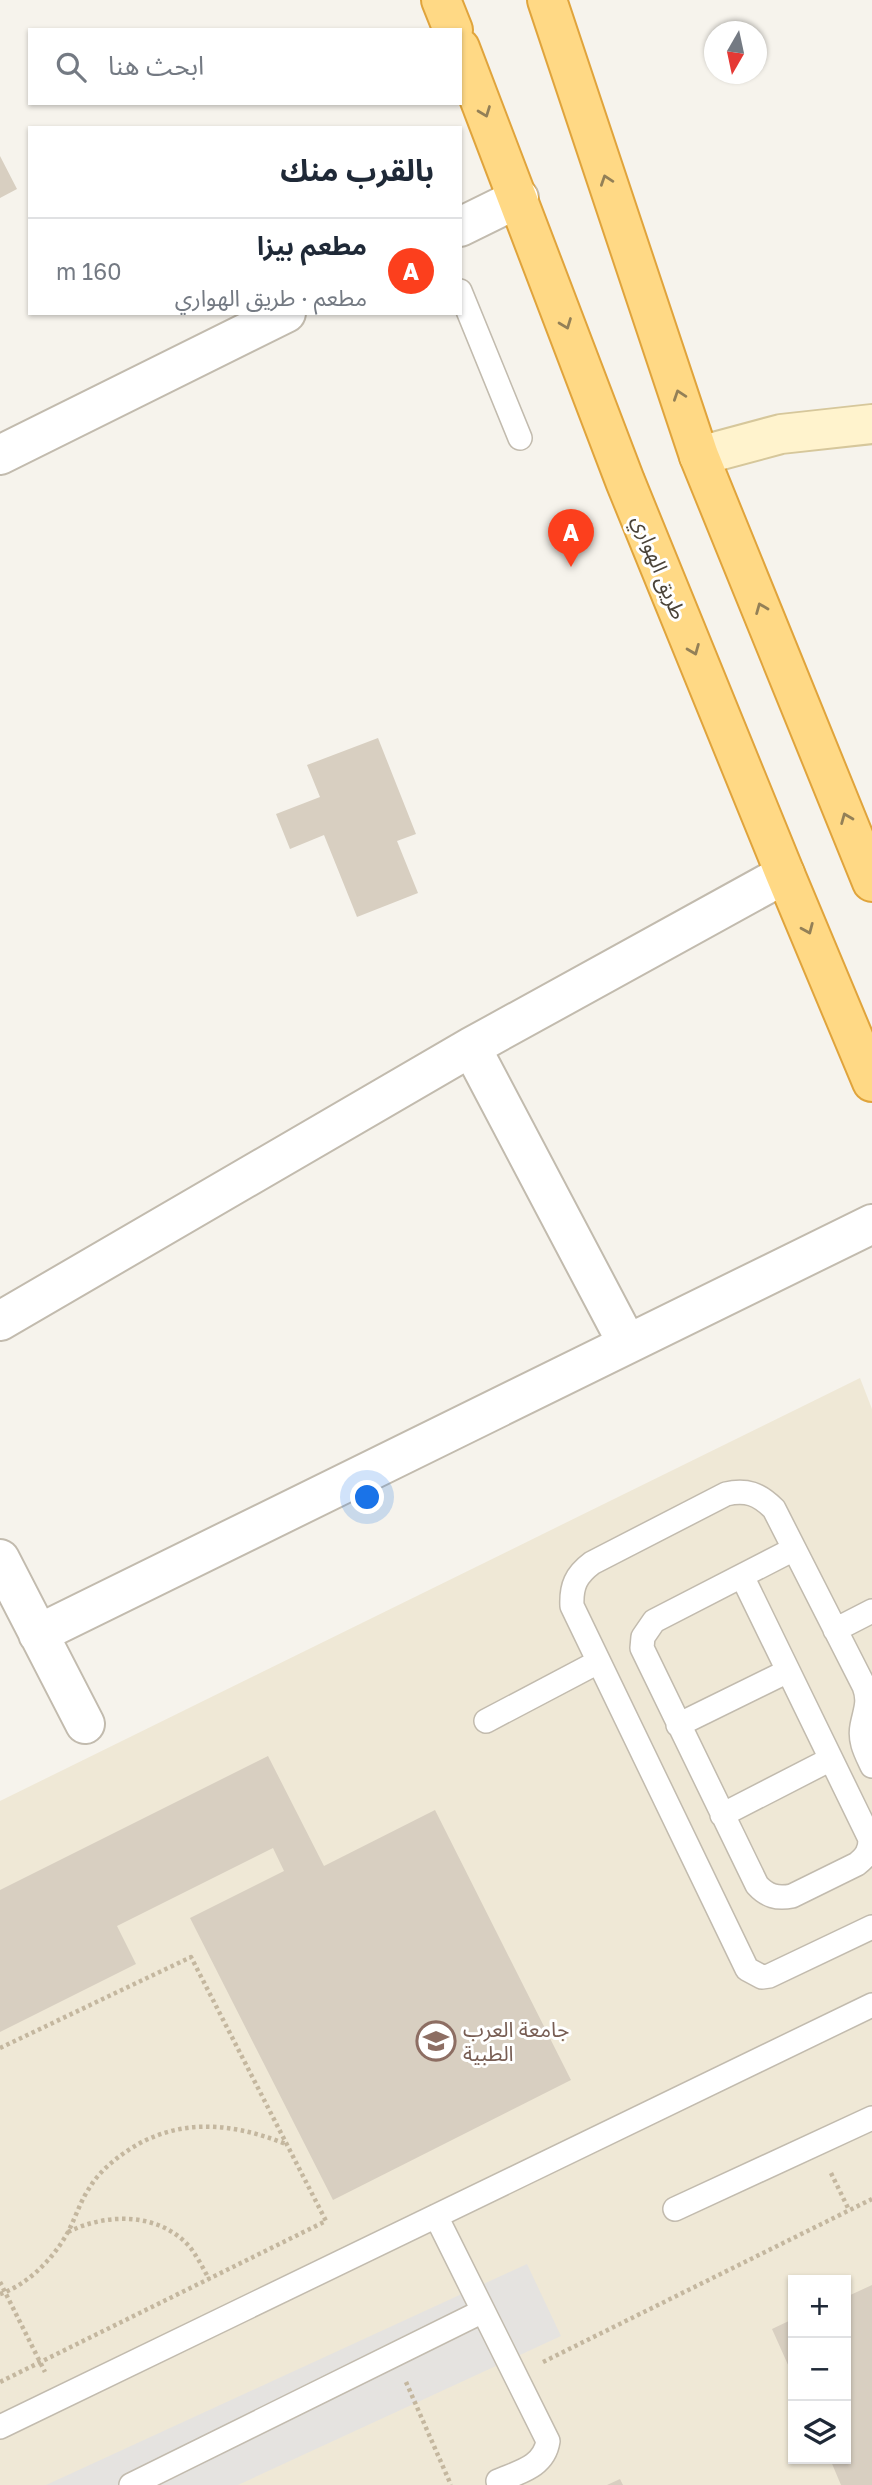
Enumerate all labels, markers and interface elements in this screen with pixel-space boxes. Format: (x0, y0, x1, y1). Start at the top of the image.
north arrow (704, 21, 767, 84)
search box (28, 28, 462, 105)
icon: search (52, 48, 90, 86)
text: ابحث هنا (108, 50, 204, 81)
one-way arrow (477, 105, 491, 117)
text: بالقرب منك (280, 152, 434, 188)
one-way arrow (600, 174, 615, 186)
text: مطعم بيزا (257, 230, 367, 261)
text: 160 m (56, 257, 121, 285)
text: A (403, 257, 419, 285)
text: مطعم · طريق الهواري (175, 283, 367, 311)
one-way arrow (558, 318, 572, 330)
one-way arrow (673, 390, 687, 402)
pin: A (548, 509, 594, 567)
street label: طريق الهواري (624, 511, 693, 624)
one-way arrow (755, 602, 769, 614)
one-way arrow (686, 643, 700, 656)
one-way arrow (841, 813, 855, 825)
one-way arrow (799, 922, 813, 934)
your location (350, 1480, 384, 1514)
place label: جامعة العرب الطبية (463, 2016, 569, 2066)
school or university icon: جامعة العرب الطبية (415, 2020, 457, 2062)
map controls (788, 2275, 851, 2464)
button: + (788, 2275, 851, 2338)
button: − (788, 2338, 851, 2401)
button: layers (788, 2401, 851, 2464)

